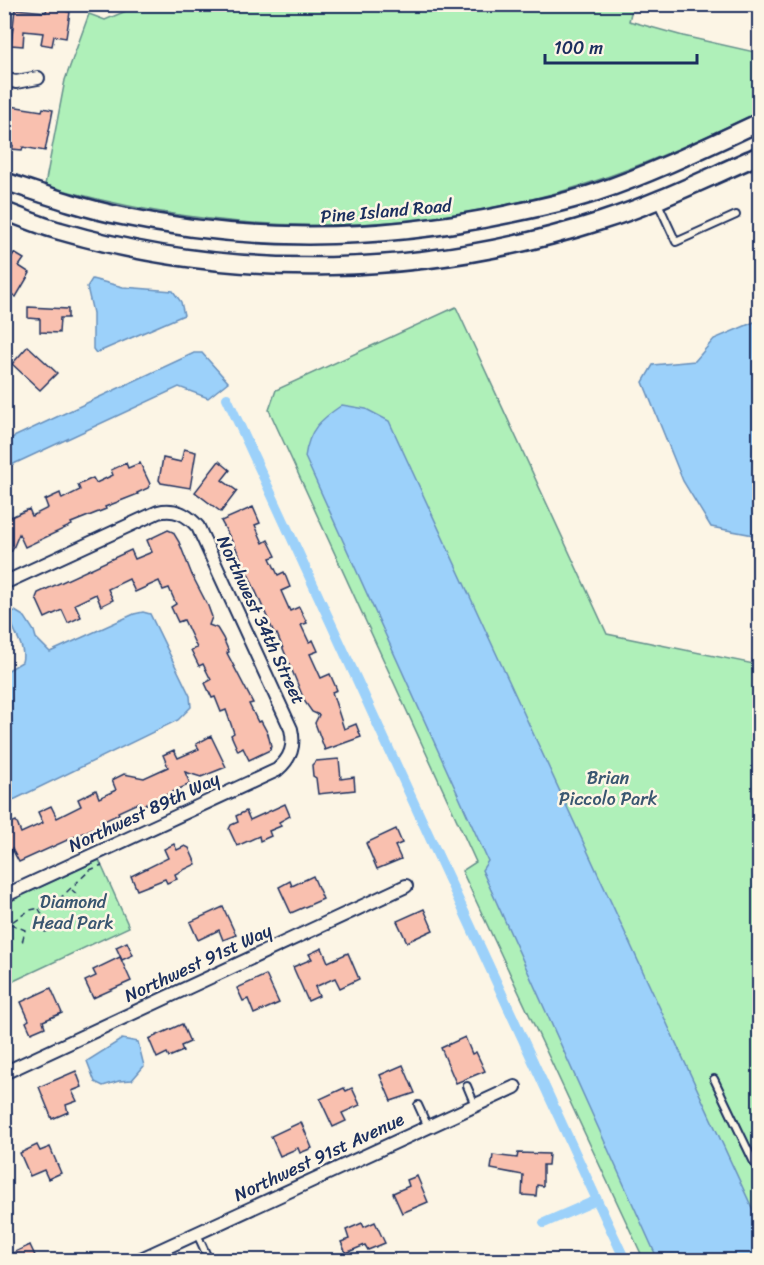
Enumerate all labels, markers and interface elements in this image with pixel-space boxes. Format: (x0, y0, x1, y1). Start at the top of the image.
scale bar (545, 27, 696, 65)
text: 100 m (554, 32, 603, 64)
street label: Pine Island Road (319, 189, 454, 233)
street label: Northwest 34th Street (208, 530, 314, 710)
street label: Northwest 89th Way (63, 762, 226, 861)
park label: Brian Piccolo Park (559, 762, 658, 815)
park label: Diamond Head Park (32, 886, 114, 939)
street label: Northwest 91st Way (119, 914, 278, 1011)
street label: Northwest 91st Avenue (228, 1103, 410, 1211)

